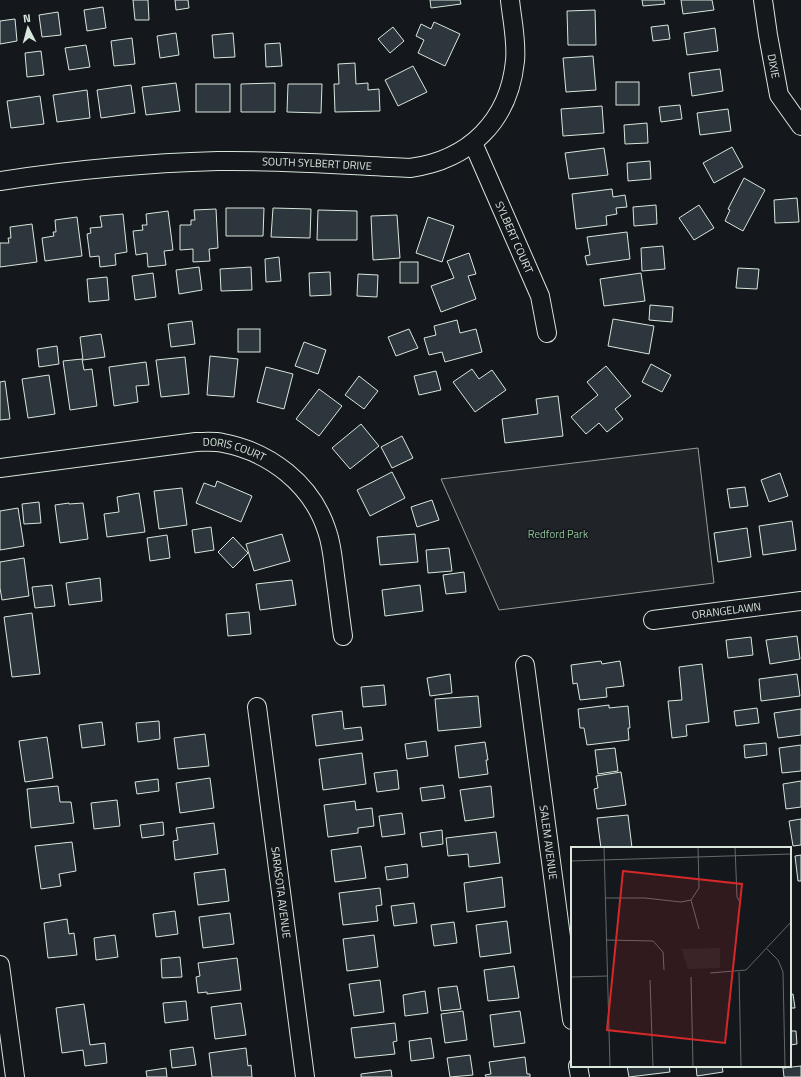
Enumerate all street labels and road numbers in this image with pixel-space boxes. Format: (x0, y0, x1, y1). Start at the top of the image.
street label: DIXIE (764, 52, 784, 80)
street label: SOUTH SYLBERT DRIVE (262, 153, 372, 174)
street label: SYLBERT COURT (491, 199, 537, 276)
street label: DORIS COURT (203, 434, 269, 465)
street label: ORANGELAWN (691, 598, 762, 623)
street label: SALEM AVENUE (536, 804, 561, 881)
street label: SARASOTA AVENUE (267, 846, 295, 939)

